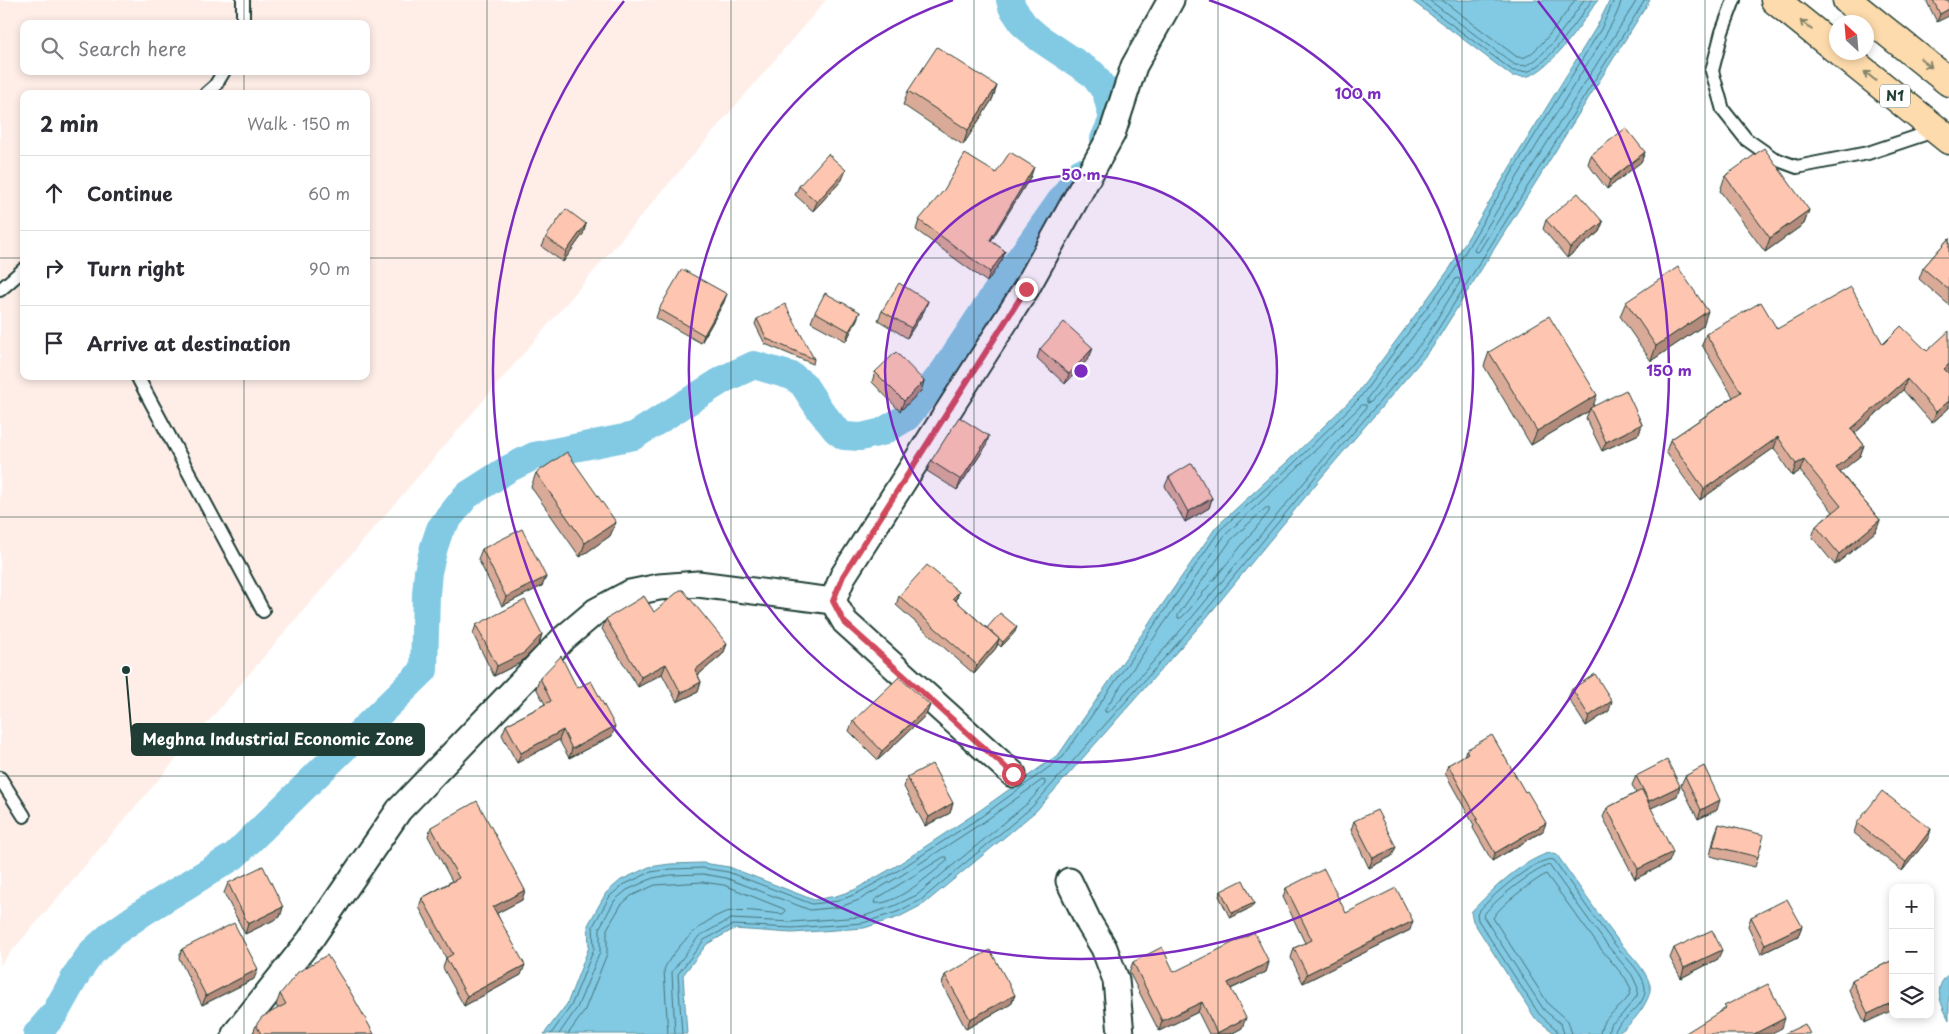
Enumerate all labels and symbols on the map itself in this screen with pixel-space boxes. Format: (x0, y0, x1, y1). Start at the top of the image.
north arrow (1829, 15, 1874, 60)
one-way arrow (1800, 19, 1813, 30)
one-way arrow (1919, 58, 1932, 69)
one-way arrow (1864, 71, 1877, 82)
text: 100 m (1335, 81, 1381, 104)
road number: N1 (1880, 84, 1910, 108)
text: 50 m (1062, 162, 1100, 185)
route end (1015, 278, 1038, 301)
text: 150 m (1646, 358, 1692, 381)
centre of rings (1072, 362, 1090, 380)
callout: Meghna Industrial Economic Zone (132, 724, 424, 755)
text: Meghna Industrial Economic Zone (142, 726, 414, 750)
route start (1002, 763, 1025, 786)

